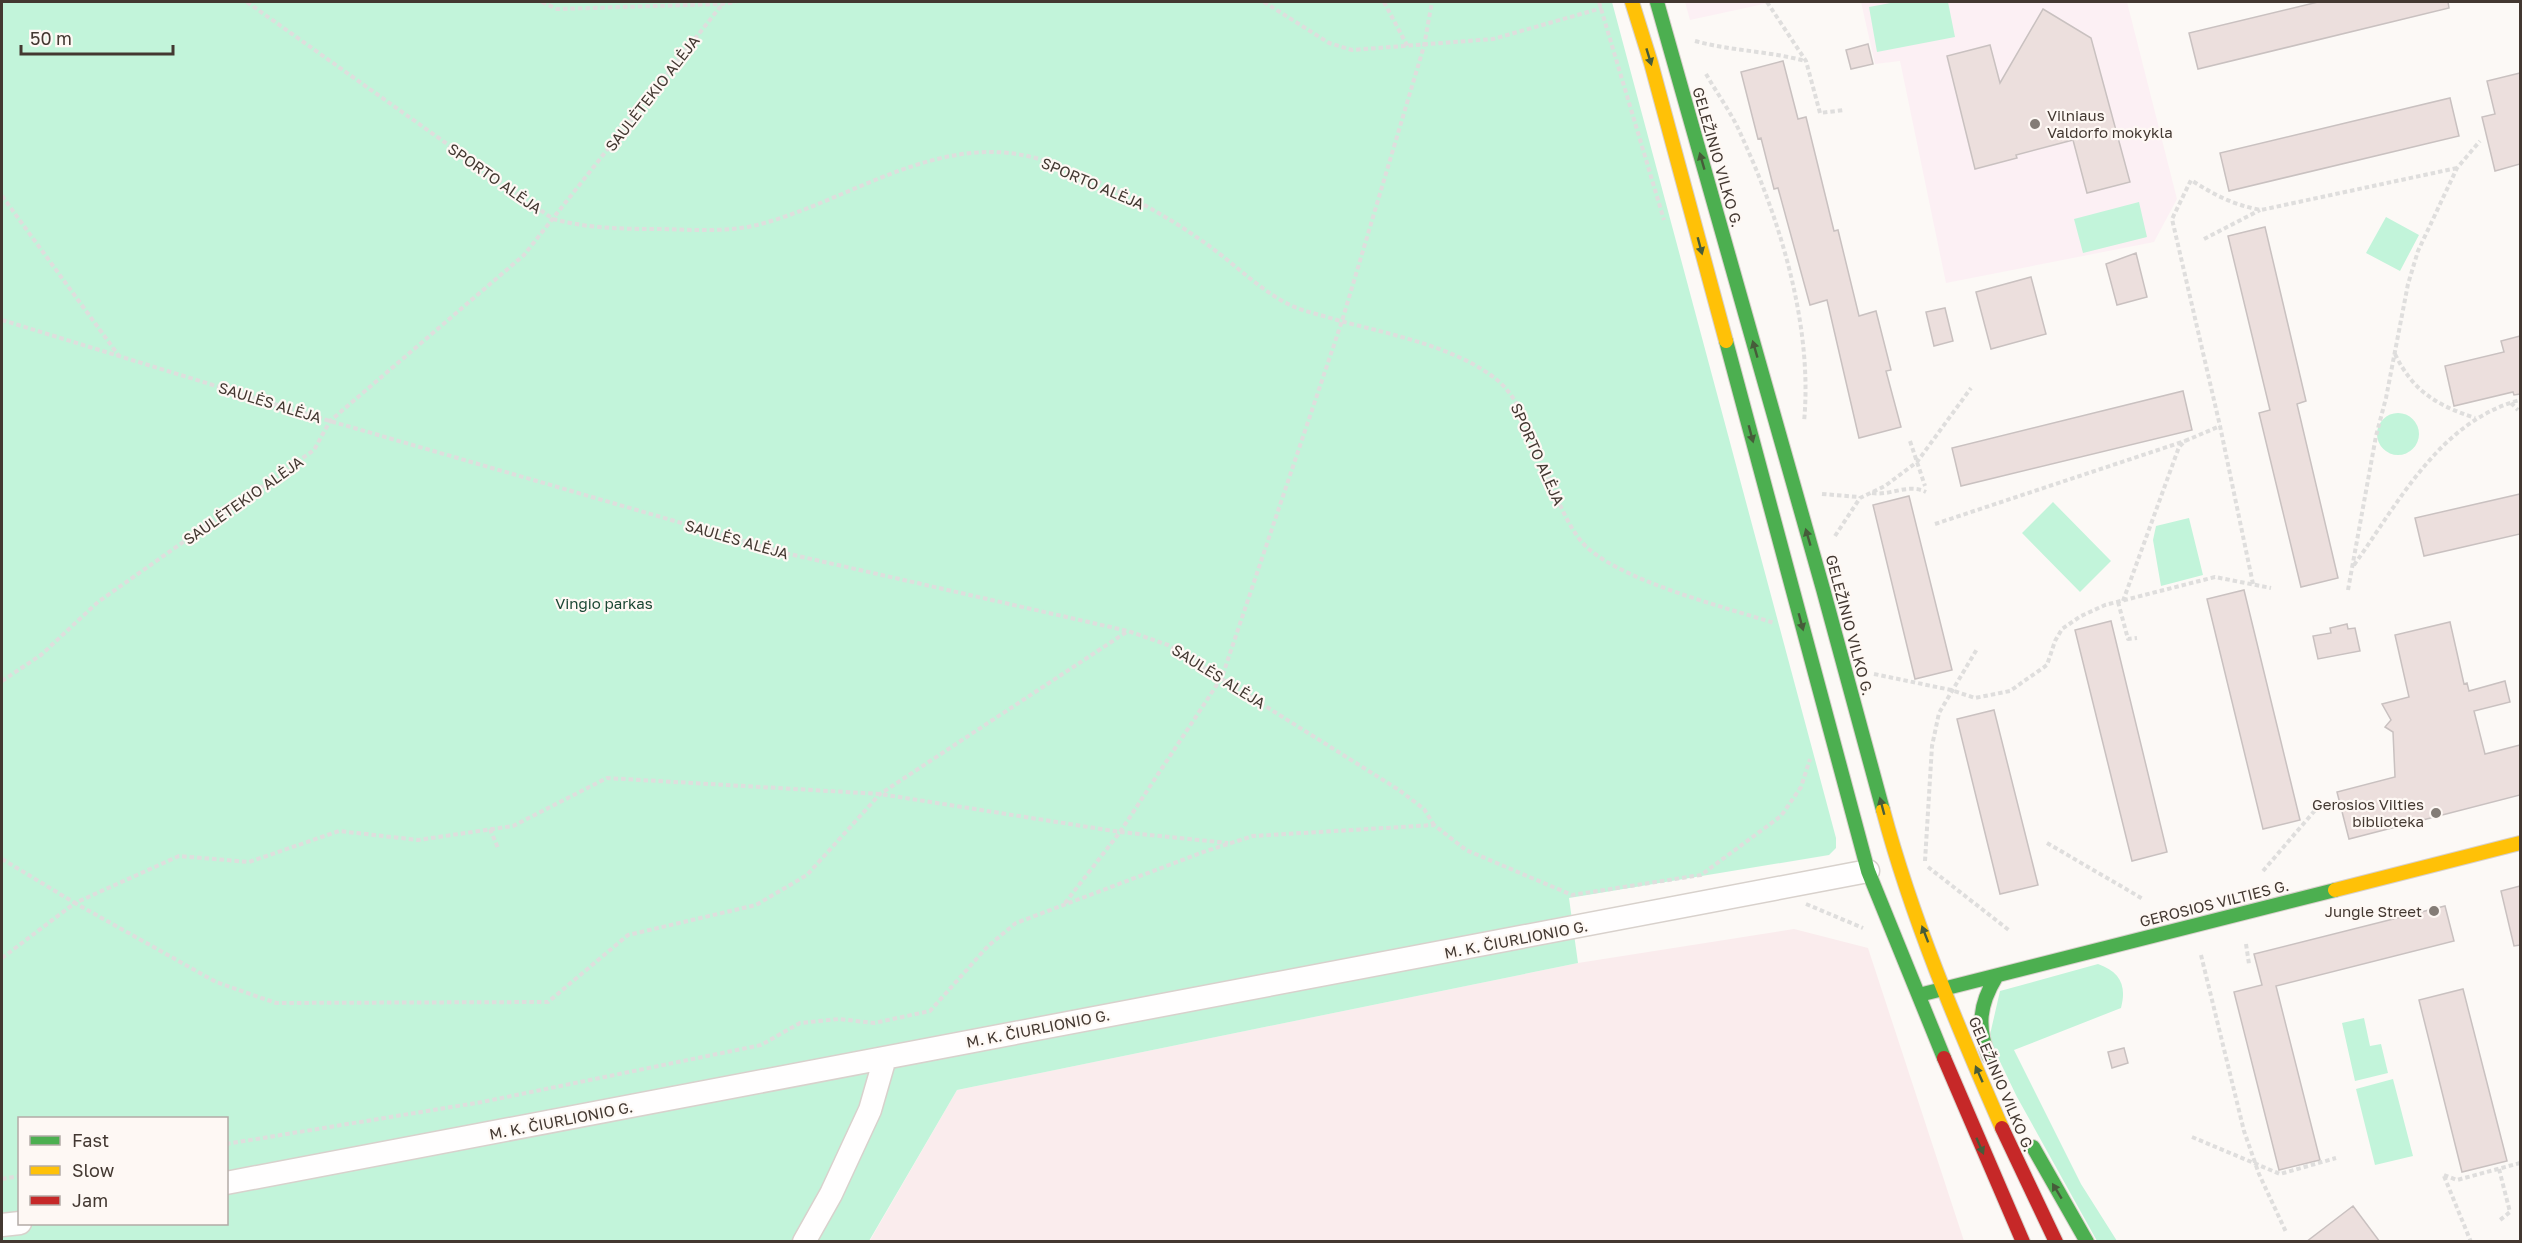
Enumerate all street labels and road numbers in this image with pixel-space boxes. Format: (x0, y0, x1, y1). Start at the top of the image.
street label: SAULĖTEKIO ALĖJA (601, 32, 703, 154)
street label: GELEŽINIO VILKO G. (1689, 85, 1747, 229)
street label: SPORTO ALĖJA (445, 139, 545, 217)
street label: SPORTO ALĖJA (1039, 153, 1147, 213)
street label: SAULĖS ALĖJA (216, 378, 324, 426)
street label: SPORTO ALĖJA (1507, 400, 1569, 508)
street label: SAULĖTEKIO ALĖJA (180, 452, 306, 548)
street label: SAULĖS ALĖJA (683, 516, 791, 562)
street label: GELEŽINIO VILKO G. (1823, 553, 1877, 697)
street label: SAULĖS ALĖJA (1169, 640, 1269, 712)
street label: GEROSIOS VILTIES G. (2138, 876, 2290, 930)
street label: M. K. ČIURLIONIO G. (1443, 916, 1589, 962)
street label: M. K. ČIURLIONIO G. (965, 1005, 1111, 1051)
street label: GELEŽINIO VILKO G. (1965, 1014, 2039, 1154)
street label: M. K. ČIURLIONIO G. (488, 1097, 634, 1143)

